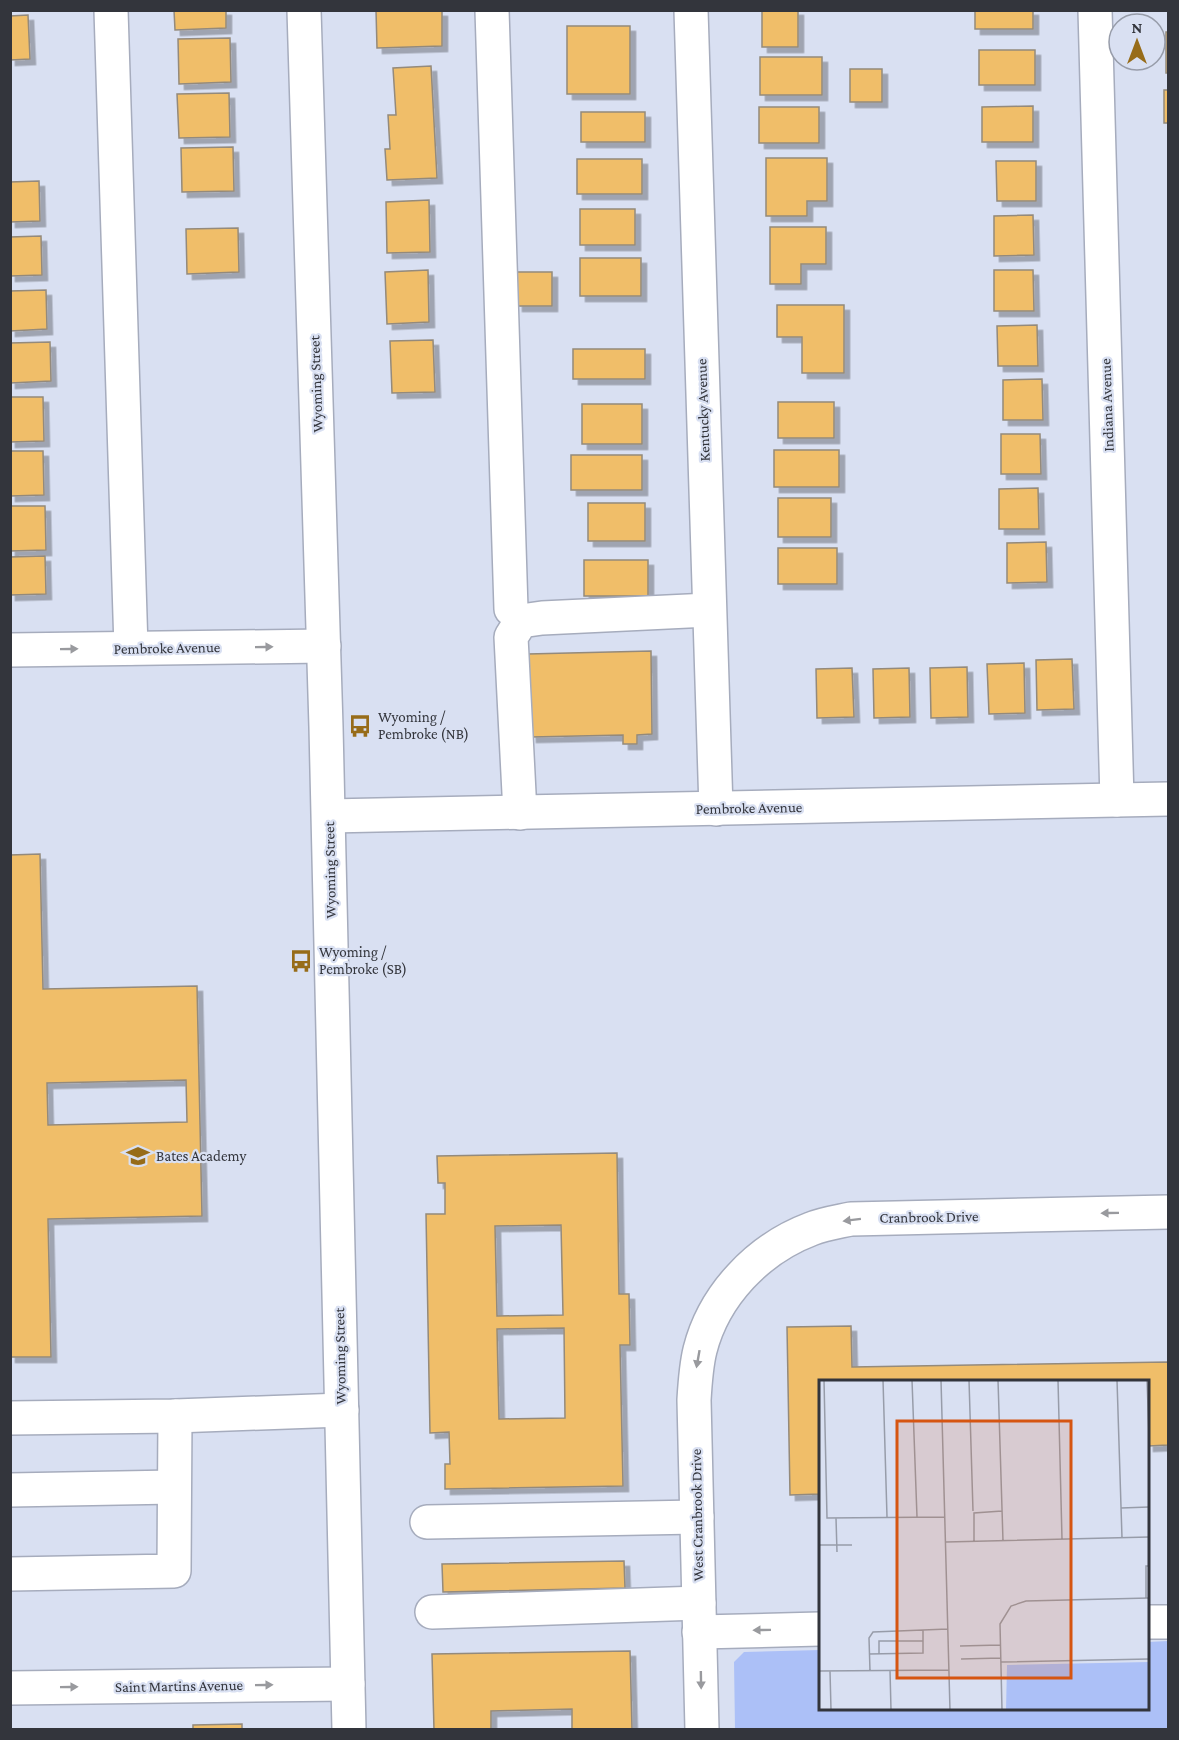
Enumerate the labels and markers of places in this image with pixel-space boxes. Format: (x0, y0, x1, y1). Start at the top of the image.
place label: Wyoming / Pembroke (NB) (378, 709, 469, 743)
bus stop icon: Wyoming / Pembroke (NB) (347, 713, 373, 739)
place label: Wyoming / Pembroke (SB) (319, 944, 407, 978)
bus stop icon: Wyoming / Pembroke (SB) (288, 948, 314, 974)
school or university icon: Bates Academy (125, 1143, 151, 1169)
place label: Bates Academy (156, 1148, 247, 1165)

